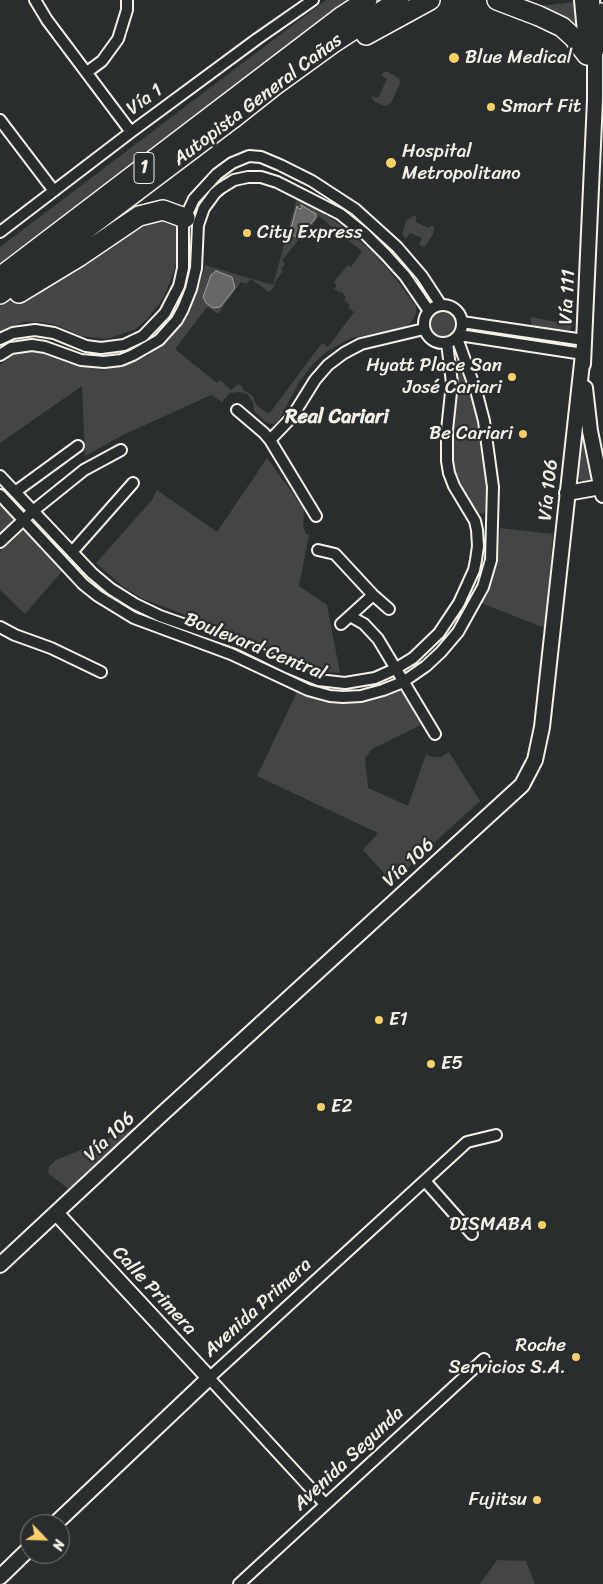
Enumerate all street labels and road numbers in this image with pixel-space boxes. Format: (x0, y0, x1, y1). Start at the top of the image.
street label: Autopista General Cañas (169, 29, 347, 171)
street label: Vía 1 (122, 79, 168, 121)
road number: 1 (134, 152, 154, 184)
street label: Vía 111 (555, 269, 581, 325)
street label: Vía 106 (534, 458, 564, 522)
street label: Boulevard Central (181, 608, 329, 686)
street label: Vía 106 (379, 834, 439, 892)
street label: Vía 106 (80, 1107, 140, 1167)
street label: Calle Primera (107, 1242, 201, 1340)
street label: Avenida Primera (199, 1254, 317, 1362)
street label: Avenida Segunda (289, 1402, 409, 1516)

